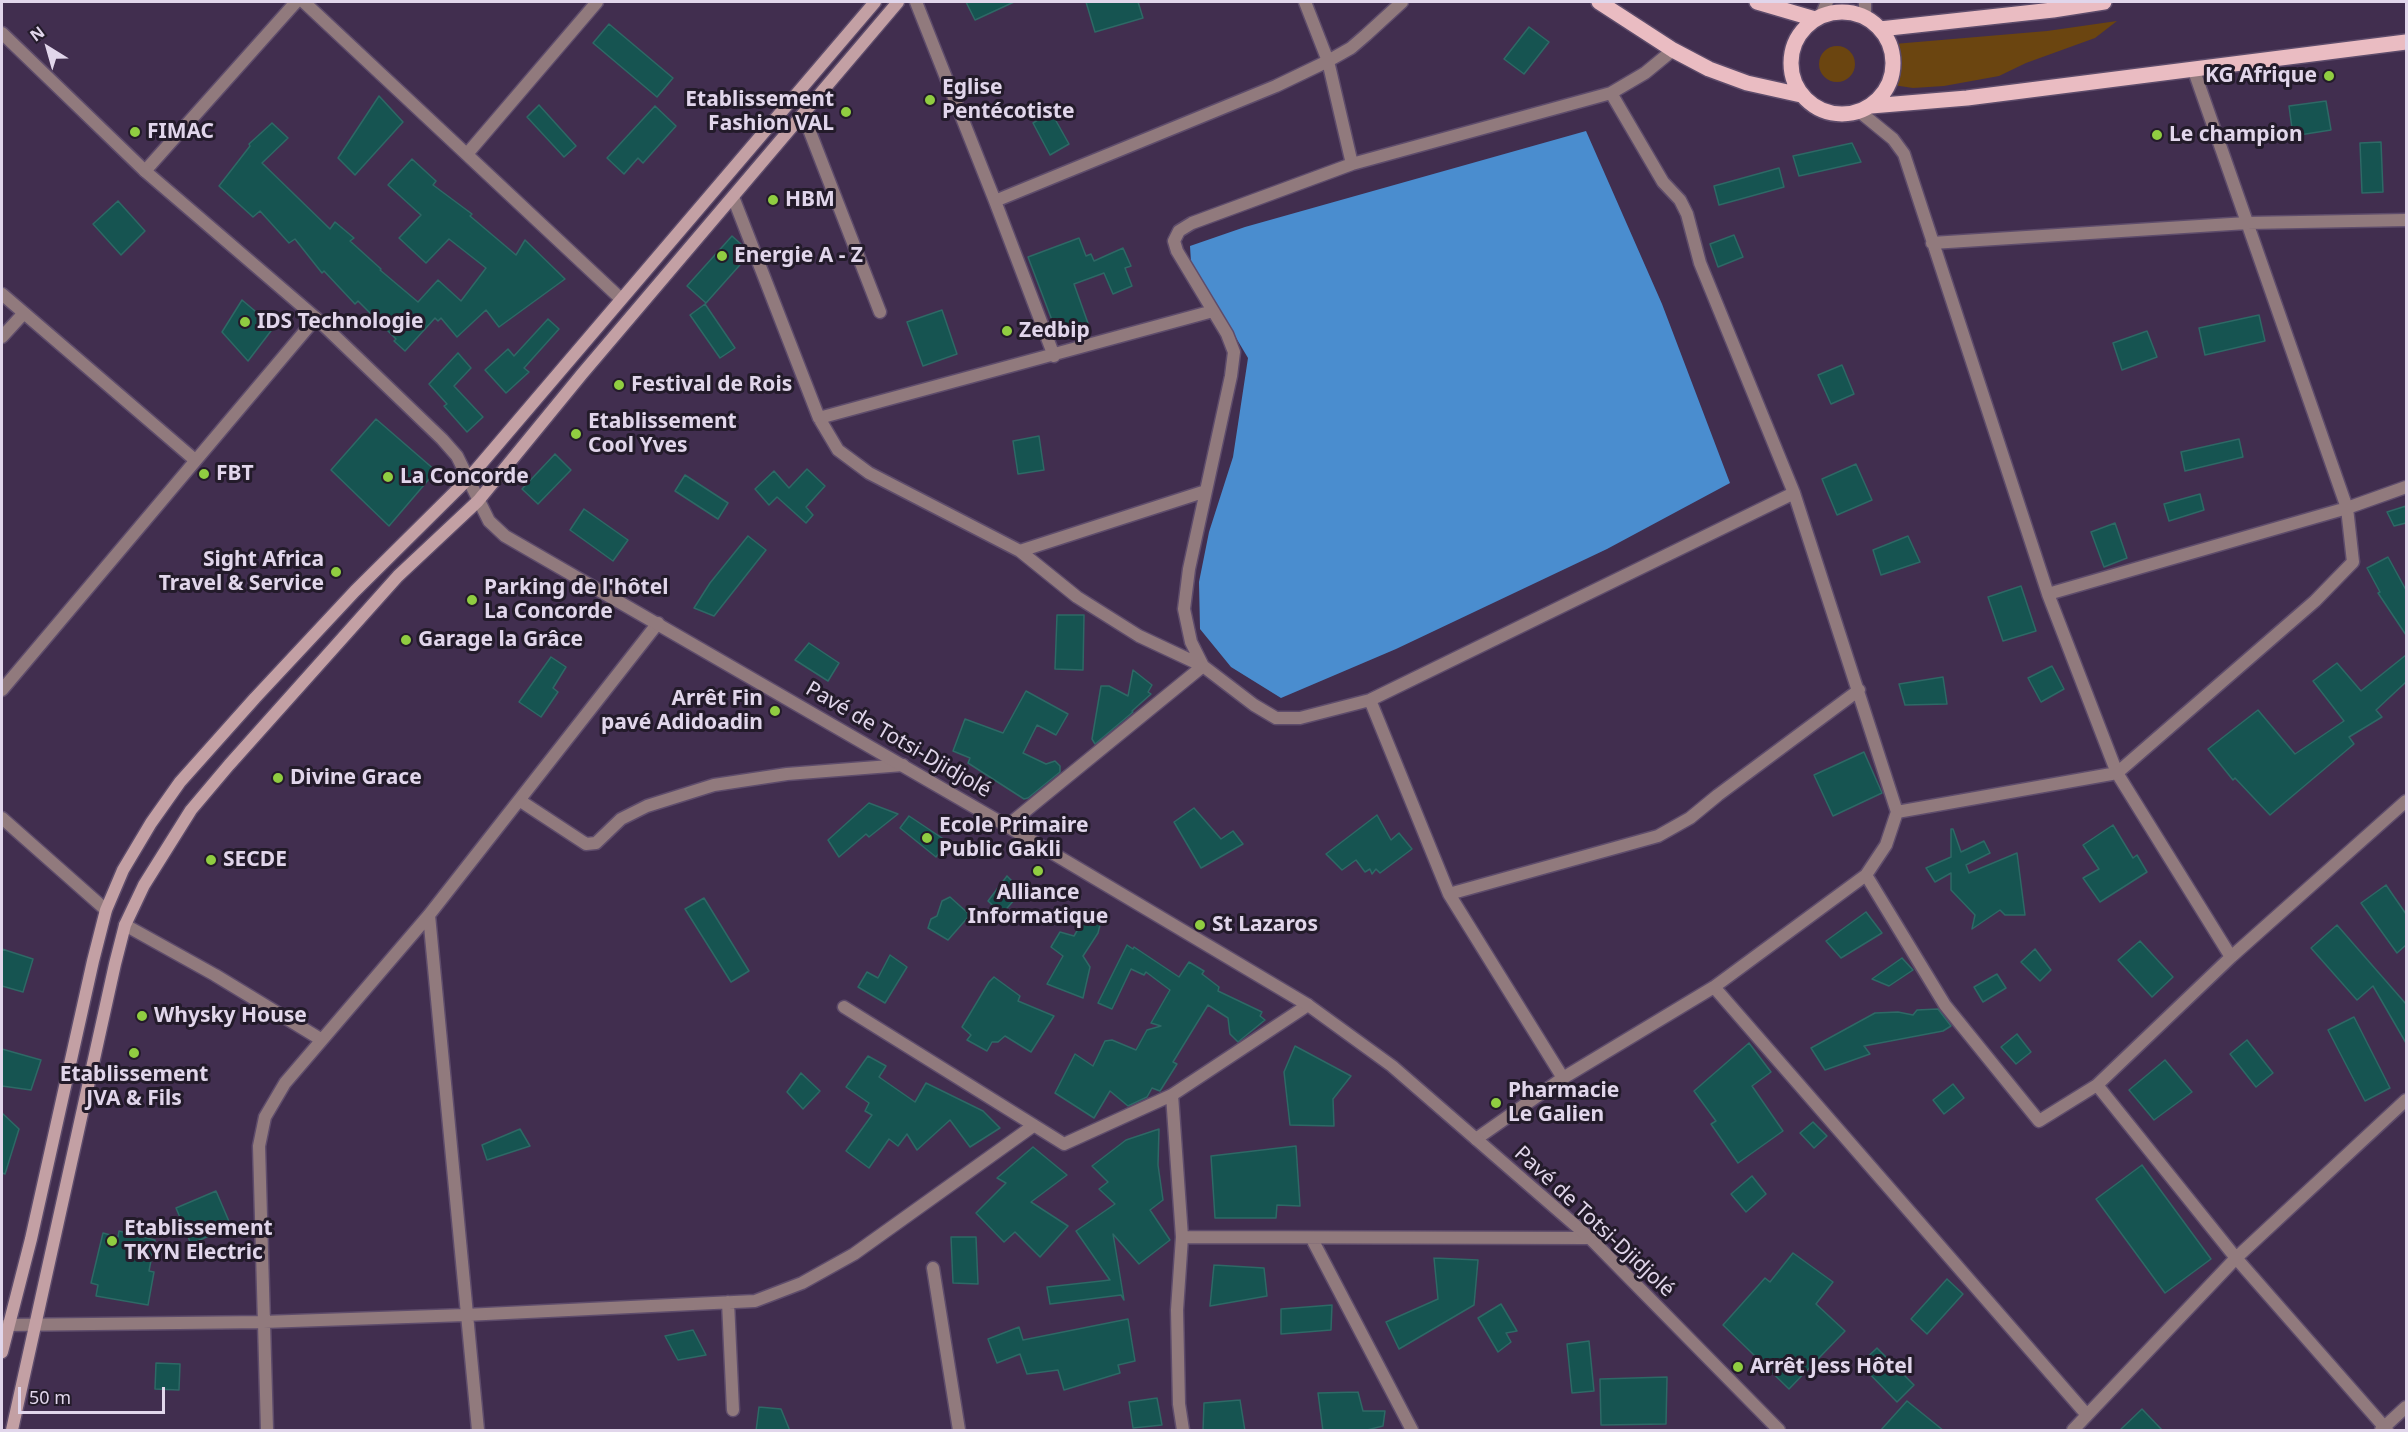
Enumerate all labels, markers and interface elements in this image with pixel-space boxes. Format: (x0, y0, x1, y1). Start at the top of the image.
north arrow (18, 18, 78, 78)
text: N (25, 21, 49, 46)
place label: KG Afrique (2205, 63, 2317, 89)
marker: KG Afrique (2322, 69, 2336, 83)
place label: Eglise Pentécotiste (942, 75, 1074, 125)
place label: Etablissement Fashion VAL (685, 87, 834, 137)
marker: Eglise Pentécotiste (923, 93, 937, 107)
marker: Etablissement Fashion VAL (839, 105, 853, 119)
place label: FIMAC (147, 119, 214, 145)
place label: Le champion (2169, 122, 2303, 148)
marker: FIMAC (128, 125, 142, 139)
marker: Le champion (2150, 128, 2164, 142)
place label: HBM (785, 187, 835, 213)
marker: HBM (766, 193, 780, 207)
place label: Energie A - Z (734, 243, 863, 269)
marker: Energie A - Z (715, 249, 729, 263)
place label: IDS Technologie (257, 309, 423, 335)
marker: IDS Technologie (238, 315, 252, 329)
place label: Zedbip (1019, 318, 1090, 344)
marker: Zedbip (1000, 324, 1014, 338)
place label: Festival de Rois (631, 372, 792, 398)
marker: Festival de Rois (612, 378, 626, 392)
place label: Etablissement Cool Yves (588, 409, 737, 459)
marker: Etablissement Cool Yves (569, 427, 583, 441)
place label: FBT (216, 461, 254, 487)
place label: La Concorde (400, 464, 529, 490)
marker: FBT (197, 467, 211, 481)
marker: La Concorde (381, 470, 395, 484)
place label: Sight Africa Travel & Service (159, 547, 324, 597)
marker: Sight Africa Travel & Service (329, 565, 343, 579)
place label: Parking de l'hôtel La Concorde (484, 575, 668, 625)
marker: Parking de l'hôtel La Concorde (465, 593, 479, 607)
place label: Garage la Grâce (418, 627, 583, 653)
marker: Garage la Grâce (399, 633, 413, 647)
street label: Pavé de Totsi-Djidjolé (801, 677, 995, 803)
place label: Arrêt Fin pavé Adidoadin (601, 686, 763, 736)
marker: Arrêt Fin pavé Adidoadin (768, 704, 782, 718)
place label: Divine Grace (290, 765, 422, 791)
marker: Divine Grace (271, 771, 285, 785)
place label: Ecole Primaire Public Gakli (939, 813, 1089, 863)
marker: Ecole Primaire Public Gakli (920, 831, 934, 845)
place label: SECDE (223, 847, 287, 873)
marker: SECDE (204, 853, 218, 867)
marker: Alliance Informatique (1031, 864, 1045, 878)
place label: Alliance Informatique (968, 880, 1108, 930)
place label: St Lazaros (1212, 912, 1318, 938)
marker: St Lazaros (1193, 918, 1207, 932)
place label: Whysky House (154, 1003, 307, 1029)
marker: Whysky House (135, 1009, 149, 1023)
marker: Etablissement JVA & Fils (127, 1046, 141, 1060)
place label: Etablissement JVA & Fils (60, 1062, 208, 1112)
place label: Pharmacie Le Galien (1508, 1078, 1619, 1128)
marker: Pharmacie Le Galien (1489, 1096, 1503, 1110)
street label: Pavé de Totsi-Djidjolé (1509, 1141, 1679, 1303)
place label: Etablissement TKYN Electric (124, 1216, 273, 1266)
marker: Etablissement TKYN Electric (105, 1234, 119, 1248)
place label: Arrêt Jess Hôtel (1750, 1354, 1913, 1380)
marker: Arrêt Jess Hôtel (1731, 1360, 1745, 1374)
scale bar (21, 1375, 168, 1413)
text: 50 m (29, 1385, 71, 1409)

